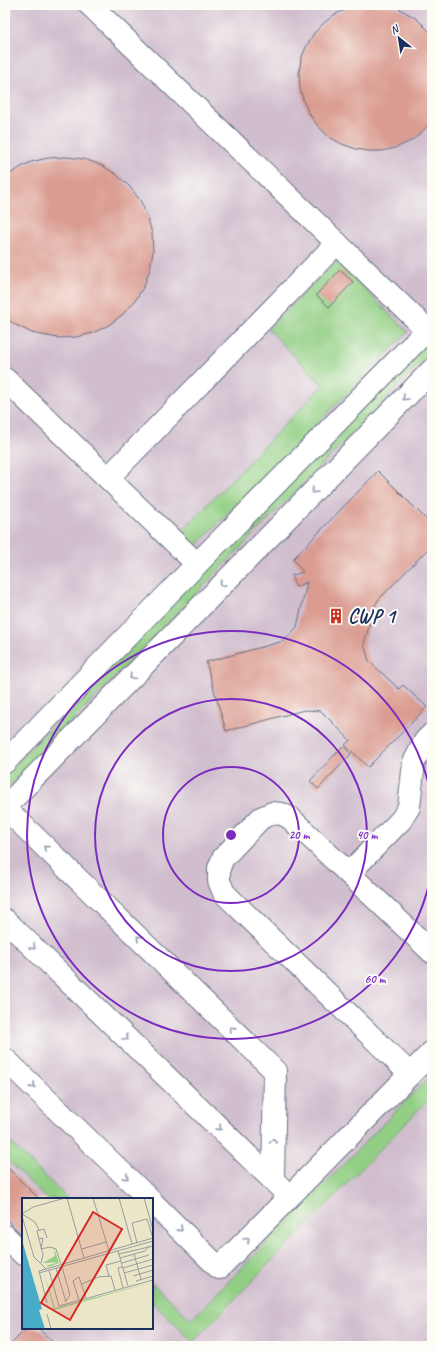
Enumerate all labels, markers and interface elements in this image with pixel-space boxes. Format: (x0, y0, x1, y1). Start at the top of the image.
north arrow (379, 18, 419, 58)
text: N (388, 20, 402, 37)
one-way arrow (402, 393, 410, 401)
one-way arrow (311, 486, 318, 494)
one-way arrow (220, 579, 227, 587)
place label: CWP 1 (348, 604, 397, 629)
building icon: CWP 1 (327, 607, 345, 625)
one-way arrow (129, 672, 137, 680)
text: 20 m (289, 827, 310, 843)
text: 40 m (357, 827, 378, 843)
centre of rings (224, 828, 238, 842)
one-way arrow (43, 845, 51, 853)
one-way arrow (136, 936, 144, 943)
one-way arrow (28, 942, 36, 950)
text: 60 m (365, 971, 387, 987)
one-way arrow (229, 1026, 237, 1034)
one-way arrow (121, 1033, 129, 1041)
one-way arrow (28, 1081, 36, 1089)
one-way arrow (214, 1124, 222, 1131)
one-way arrow (269, 1138, 278, 1144)
one-way arrow (121, 1172, 129, 1180)
inset map (22, 1198, 153, 1329)
one-way arrow (175, 1224, 183, 1232)
one-way arrow (242, 1237, 250, 1245)

